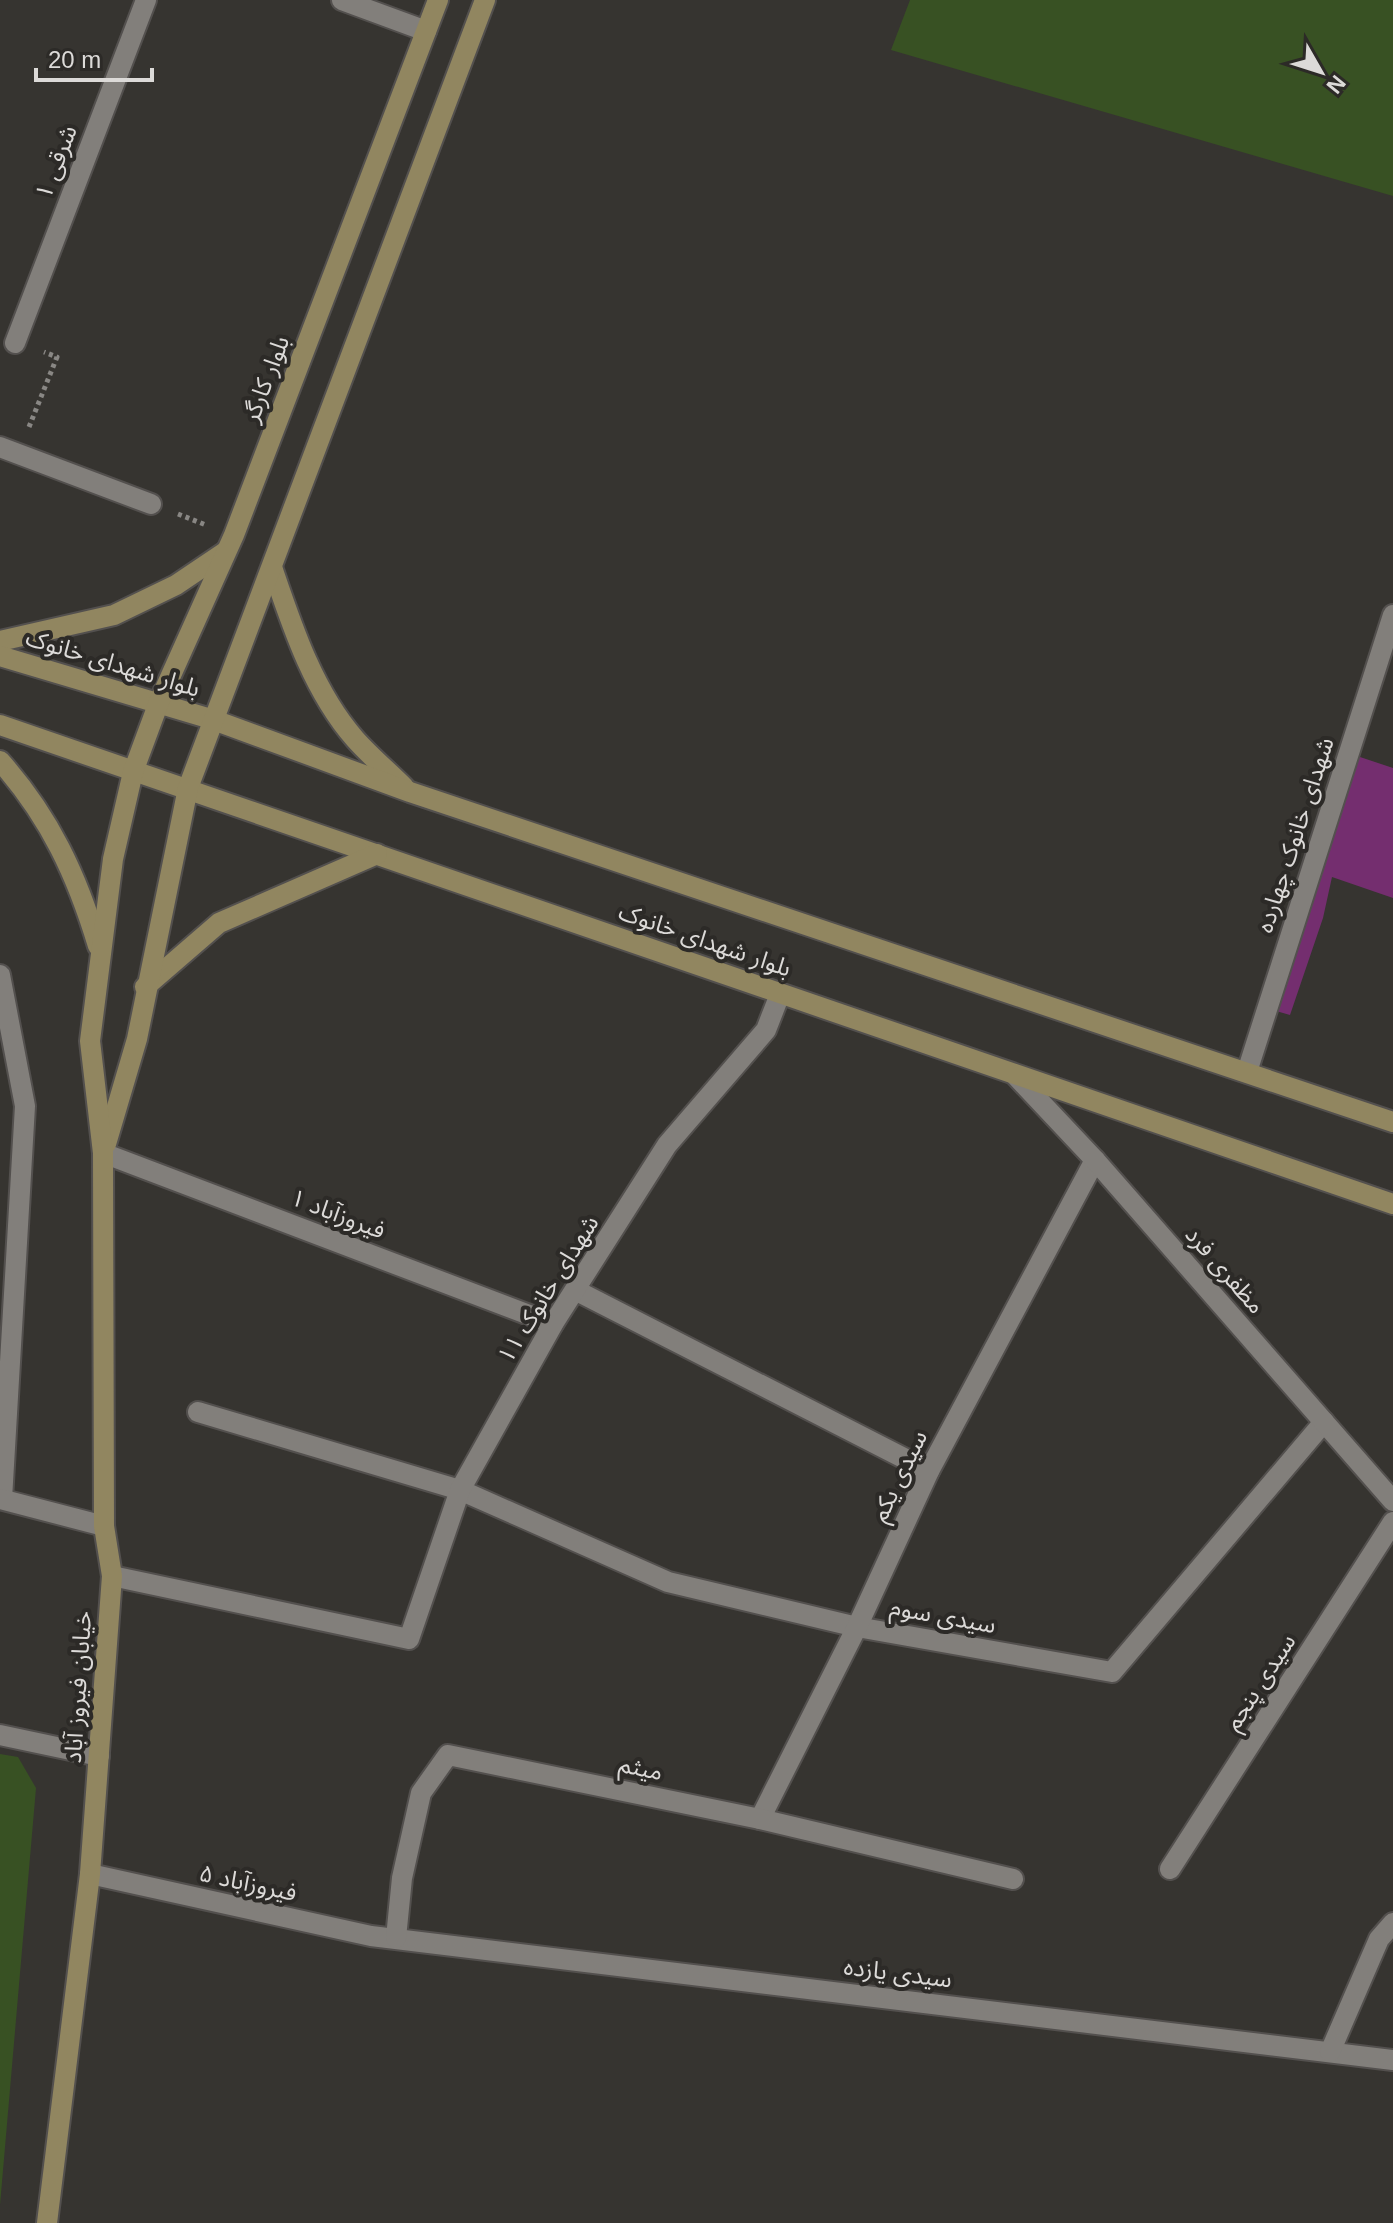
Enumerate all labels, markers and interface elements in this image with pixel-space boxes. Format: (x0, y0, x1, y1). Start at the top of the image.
scale bar (36, 32, 152, 82)
north arrow (1281, 32, 1361, 112)
text: 20 m (48, 46, 101, 73)
text: N (1321, 70, 1351, 98)
street label: شرقی ۱ (29, 121, 83, 203)
street label: بلوار کارگر (236, 332, 295, 427)
street label: بلوار شهدای خانوک (23, 623, 203, 703)
street label: شهدای خانوک چهارده (1250, 734, 1341, 936)
street label: بلوار شهدای خانوک (615, 897, 795, 983)
street label: فیروزآباد ۱ (287, 1183, 389, 1245)
street label: شهدای خانوک ۱۱ (491, 1210, 605, 1368)
street label: مظفری فرد (1179, 1220, 1271, 1320)
street label: سیدی یکم (865, 1426, 936, 1528)
street label: سیدی سوم (887, 1593, 998, 1643)
street label: خیابان فیروز آباد (59, 1610, 97, 1764)
street label: سیدی پنجم (1218, 1628, 1304, 1737)
street label: میثم (616, 1750, 665, 1789)
street label: فیروزآباد ۵ (197, 1859, 299, 1907)
street label: سیدی یازده (842, 1952, 954, 1994)

